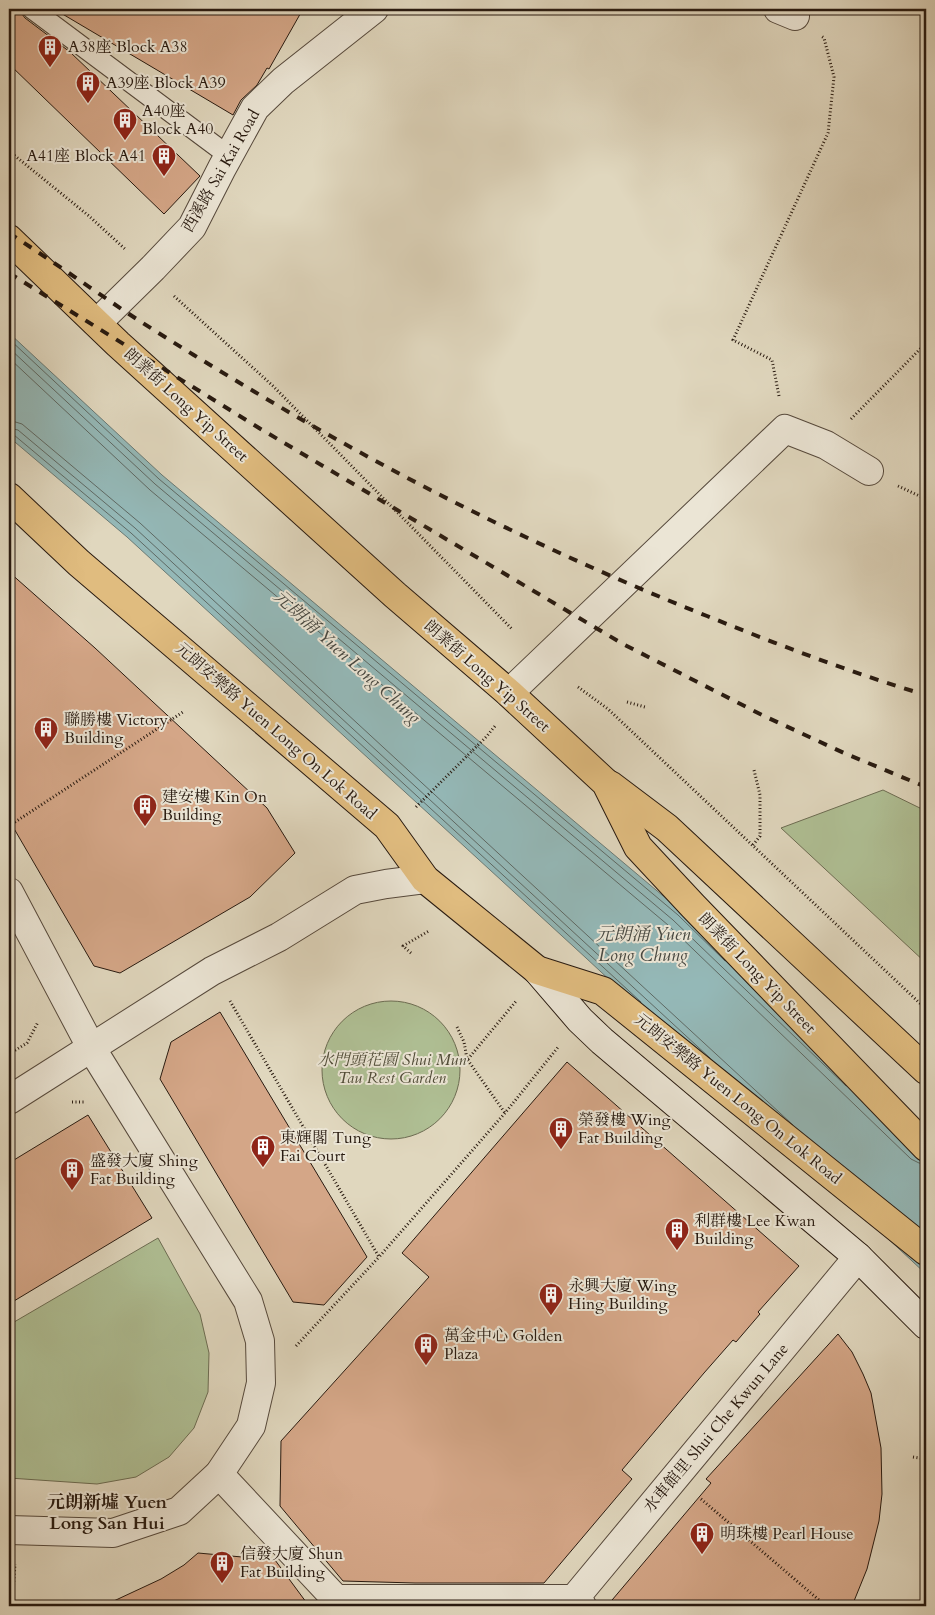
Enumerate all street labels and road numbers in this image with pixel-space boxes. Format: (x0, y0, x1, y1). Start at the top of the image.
street label: 西溪路 Sai Kai Road (177, 105, 265, 237)
street label: 朗業街 Long Yip Street (119, 343, 253, 467)
street label: 朗業街 Long Yip Street (419, 615, 555, 737)
street label: 元朗安樂路 Yuen Long On Lok Road (171, 637, 382, 825)
street label: 朗業街 Long Yip Street (693, 908, 821, 1038)
street label: 元朗安樂路 Yuen Long On Lok Road (630, 1009, 846, 1190)
street label: 水車館里 Shui Che Kwun Lane (638, 1339, 794, 1517)

